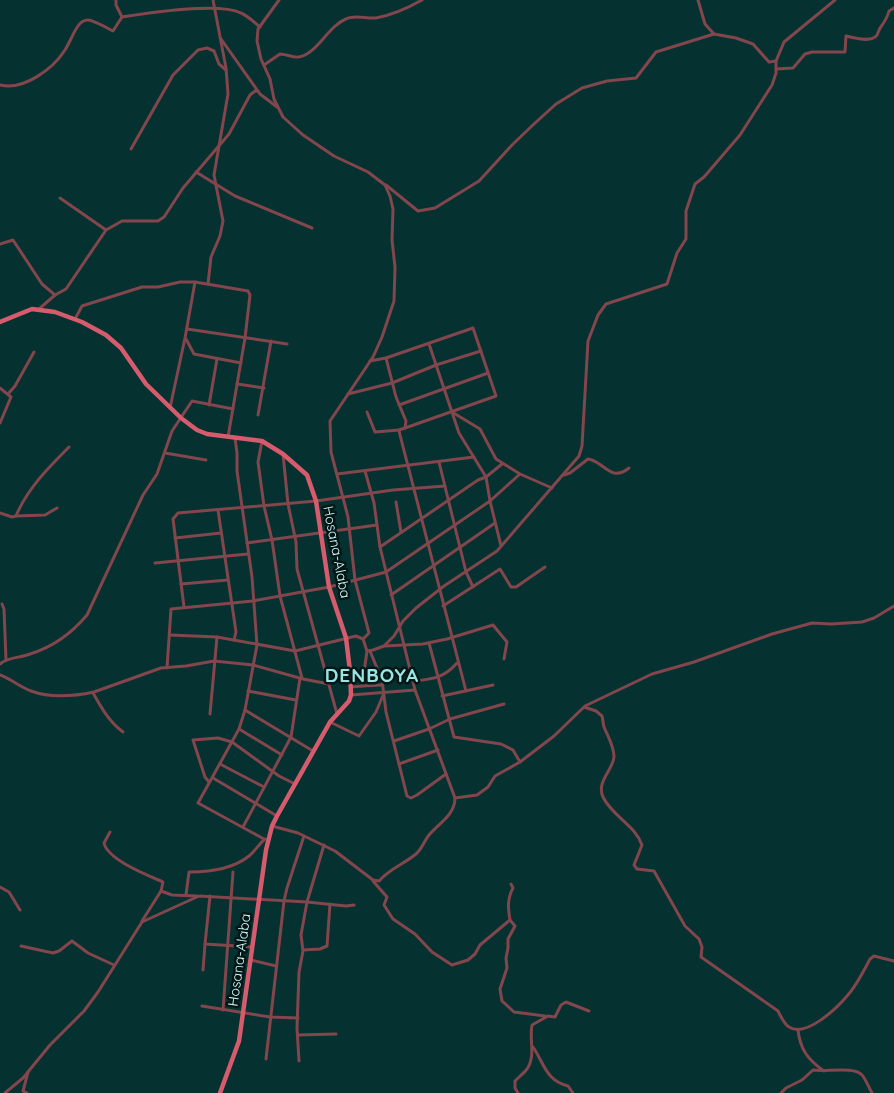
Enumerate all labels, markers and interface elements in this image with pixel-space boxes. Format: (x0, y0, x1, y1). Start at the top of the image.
street label: Hosana-Alaba (319, 504, 355, 600)
district label: DENBOYA (325, 663, 419, 687)
street label: Hosana-Alaba (224, 912, 254, 1008)

